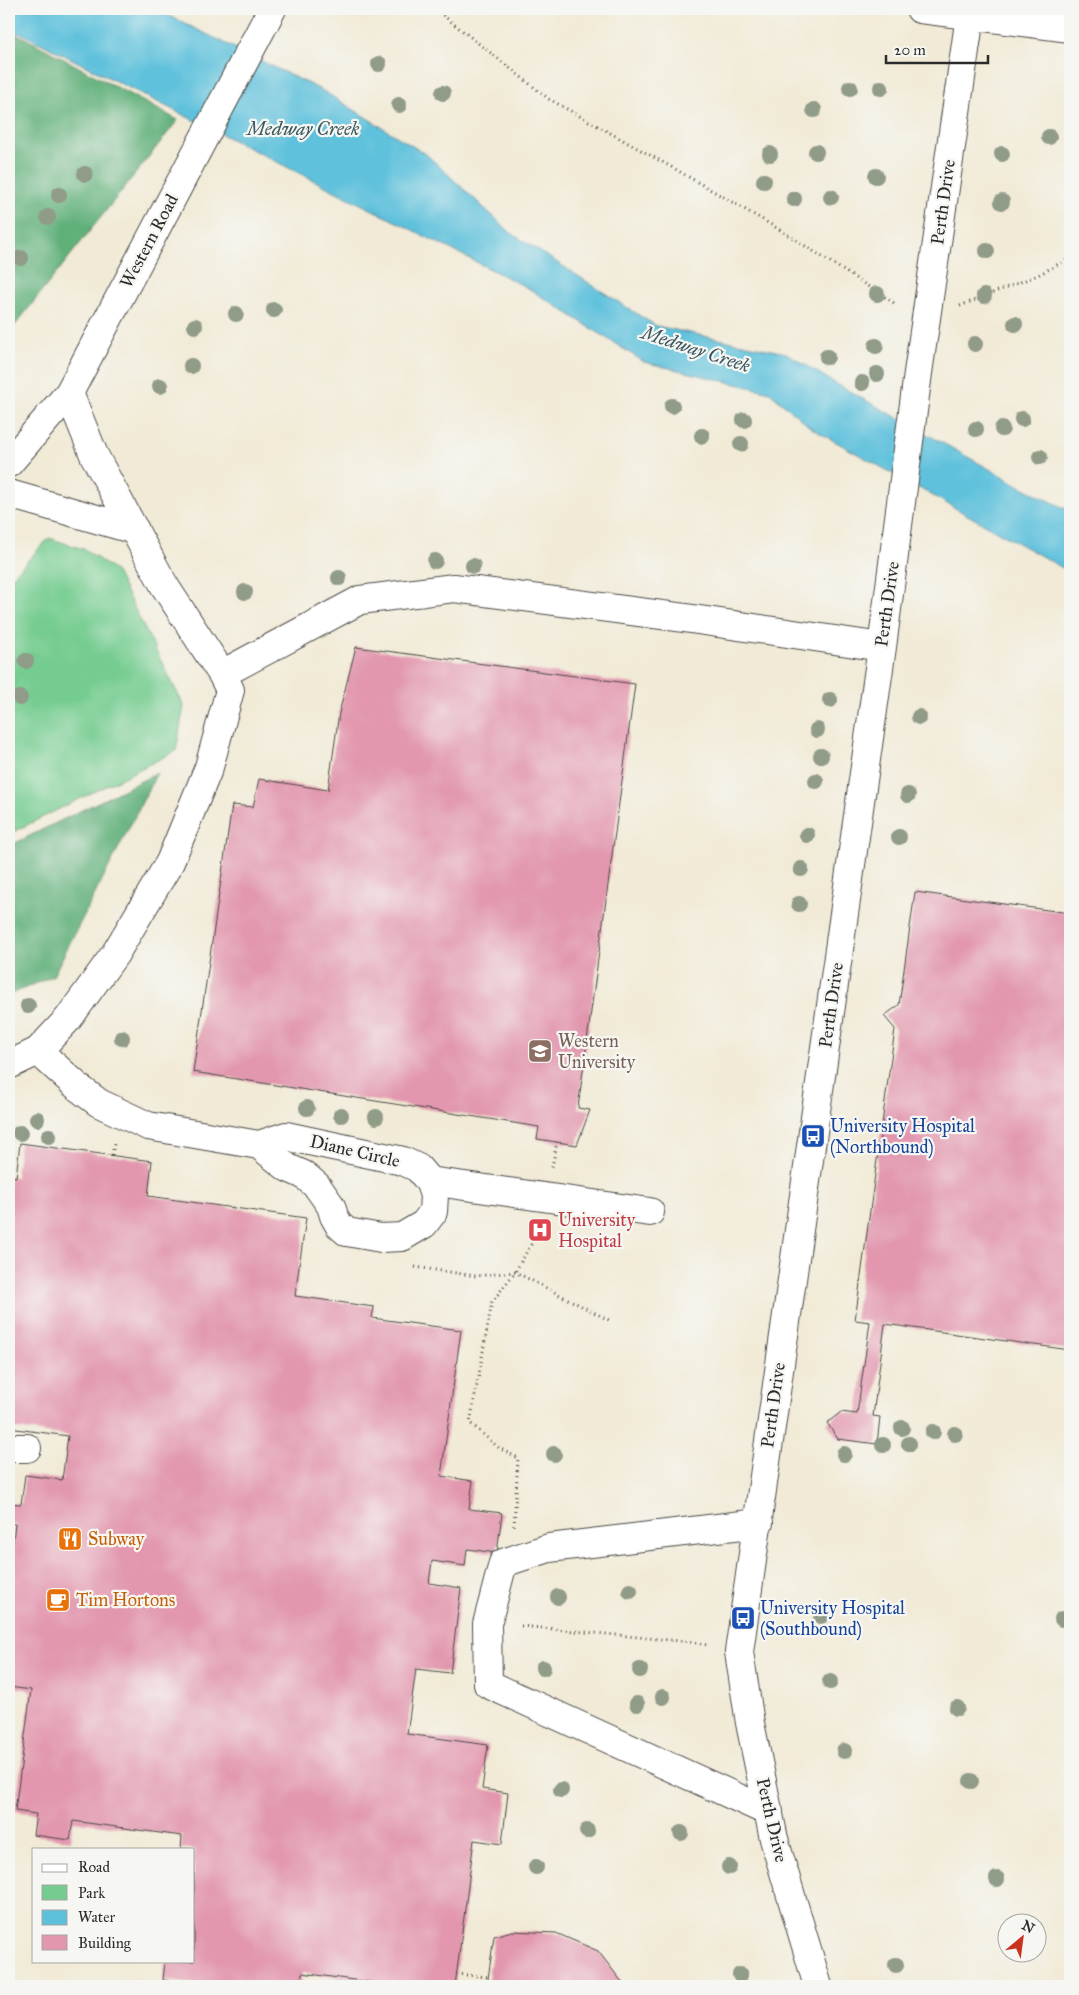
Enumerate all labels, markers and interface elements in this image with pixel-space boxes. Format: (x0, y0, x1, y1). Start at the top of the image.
scale bar (886, 32, 989, 64)
text: 20 m (894, 41, 926, 59)
water label: Medway Creek (245, 117, 360, 140)
street label: Perth Drive (926, 158, 960, 246)
street label: Western Road (115, 190, 183, 292)
water label: Medway Creek (637, 320, 754, 378)
street label: Perth Drive (870, 560, 904, 648)
street label: Perth Drive (814, 961, 848, 1049)
place label: Western University (558, 1030, 636, 1073)
school or university icon: Western University (527, 1038, 553, 1064)
place label: University Hospital (Northbound) (830, 1115, 975, 1159)
bus stop icon: University Hospital (Northbound) (800, 1123, 826, 1149)
street label: Diane Circle (308, 1130, 402, 1172)
place label: University Hospital (558, 1209, 636, 1252)
hospital icon: University Hospital (527, 1217, 553, 1243)
street label: Perth Drive (756, 1361, 790, 1449)
restaurant icon: Subway (57, 1526, 83, 1552)
place label: Subway (88, 1528, 145, 1550)
cafe icon: Tim Hortons (45, 1587, 71, 1613)
place label: Tim Hortons (76, 1589, 175, 1611)
place label: University Hospital (Southbound) (760, 1597, 905, 1641)
bus stop icon: University Hospital (Southbound) (730, 1605, 756, 1631)
street label: Perth Drive (752, 1776, 792, 1864)
legend (32, 1848, 195, 1962)
text: Road (78, 1858, 110, 1876)
text: Park (78, 1884, 105, 1902)
text: Water (78, 1908, 115, 1926)
north arrow (996, 1912, 1046, 1962)
text: N (1019, 1917, 1037, 1937)
text: Building (78, 1934, 132, 1952)

